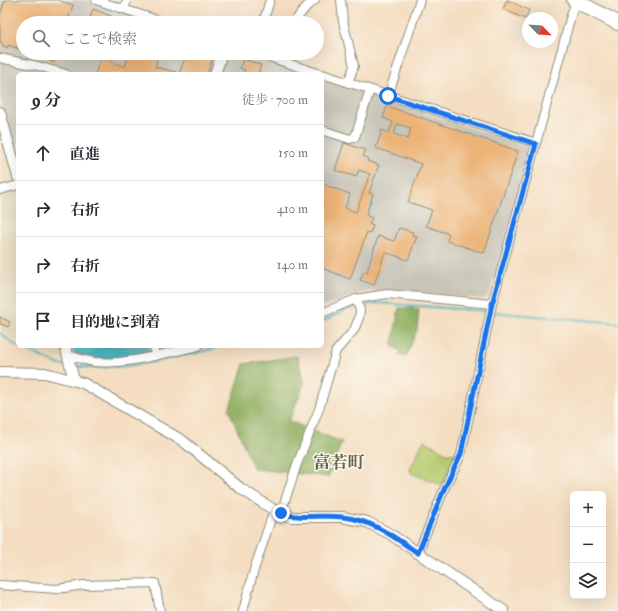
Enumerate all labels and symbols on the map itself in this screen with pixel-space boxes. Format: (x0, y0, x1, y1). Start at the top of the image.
north arrow (522, 12, 558, 48)
route start (379, 87, 397, 105)
district label: 富若町 (314, 452, 365, 473)
route end (272, 504, 290, 522)

